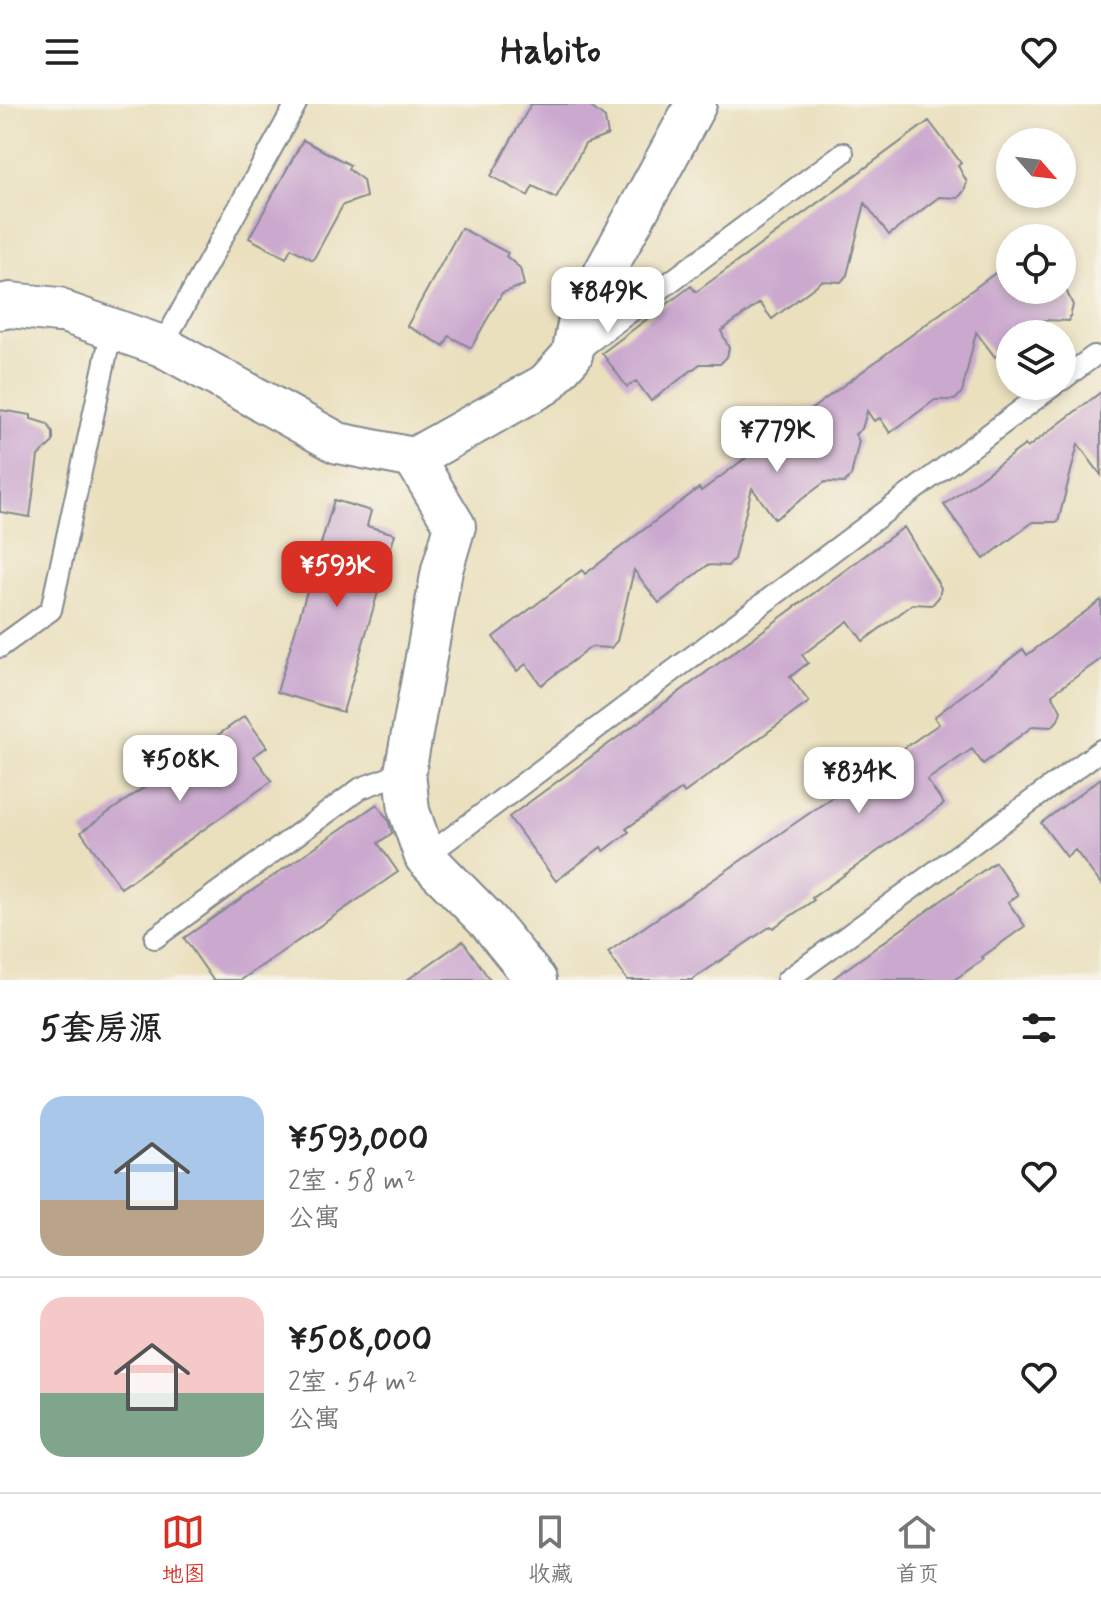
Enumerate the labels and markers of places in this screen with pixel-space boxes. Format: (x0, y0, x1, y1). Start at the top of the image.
pin: ¥849K (552, 267, 664, 335)
pin: ¥779K (721, 406, 833, 474)
pin: ¥593K (281, 541, 393, 609)
pin: ¥508K (124, 735, 236, 803)
pin: ¥834K (803, 747, 915, 815)

